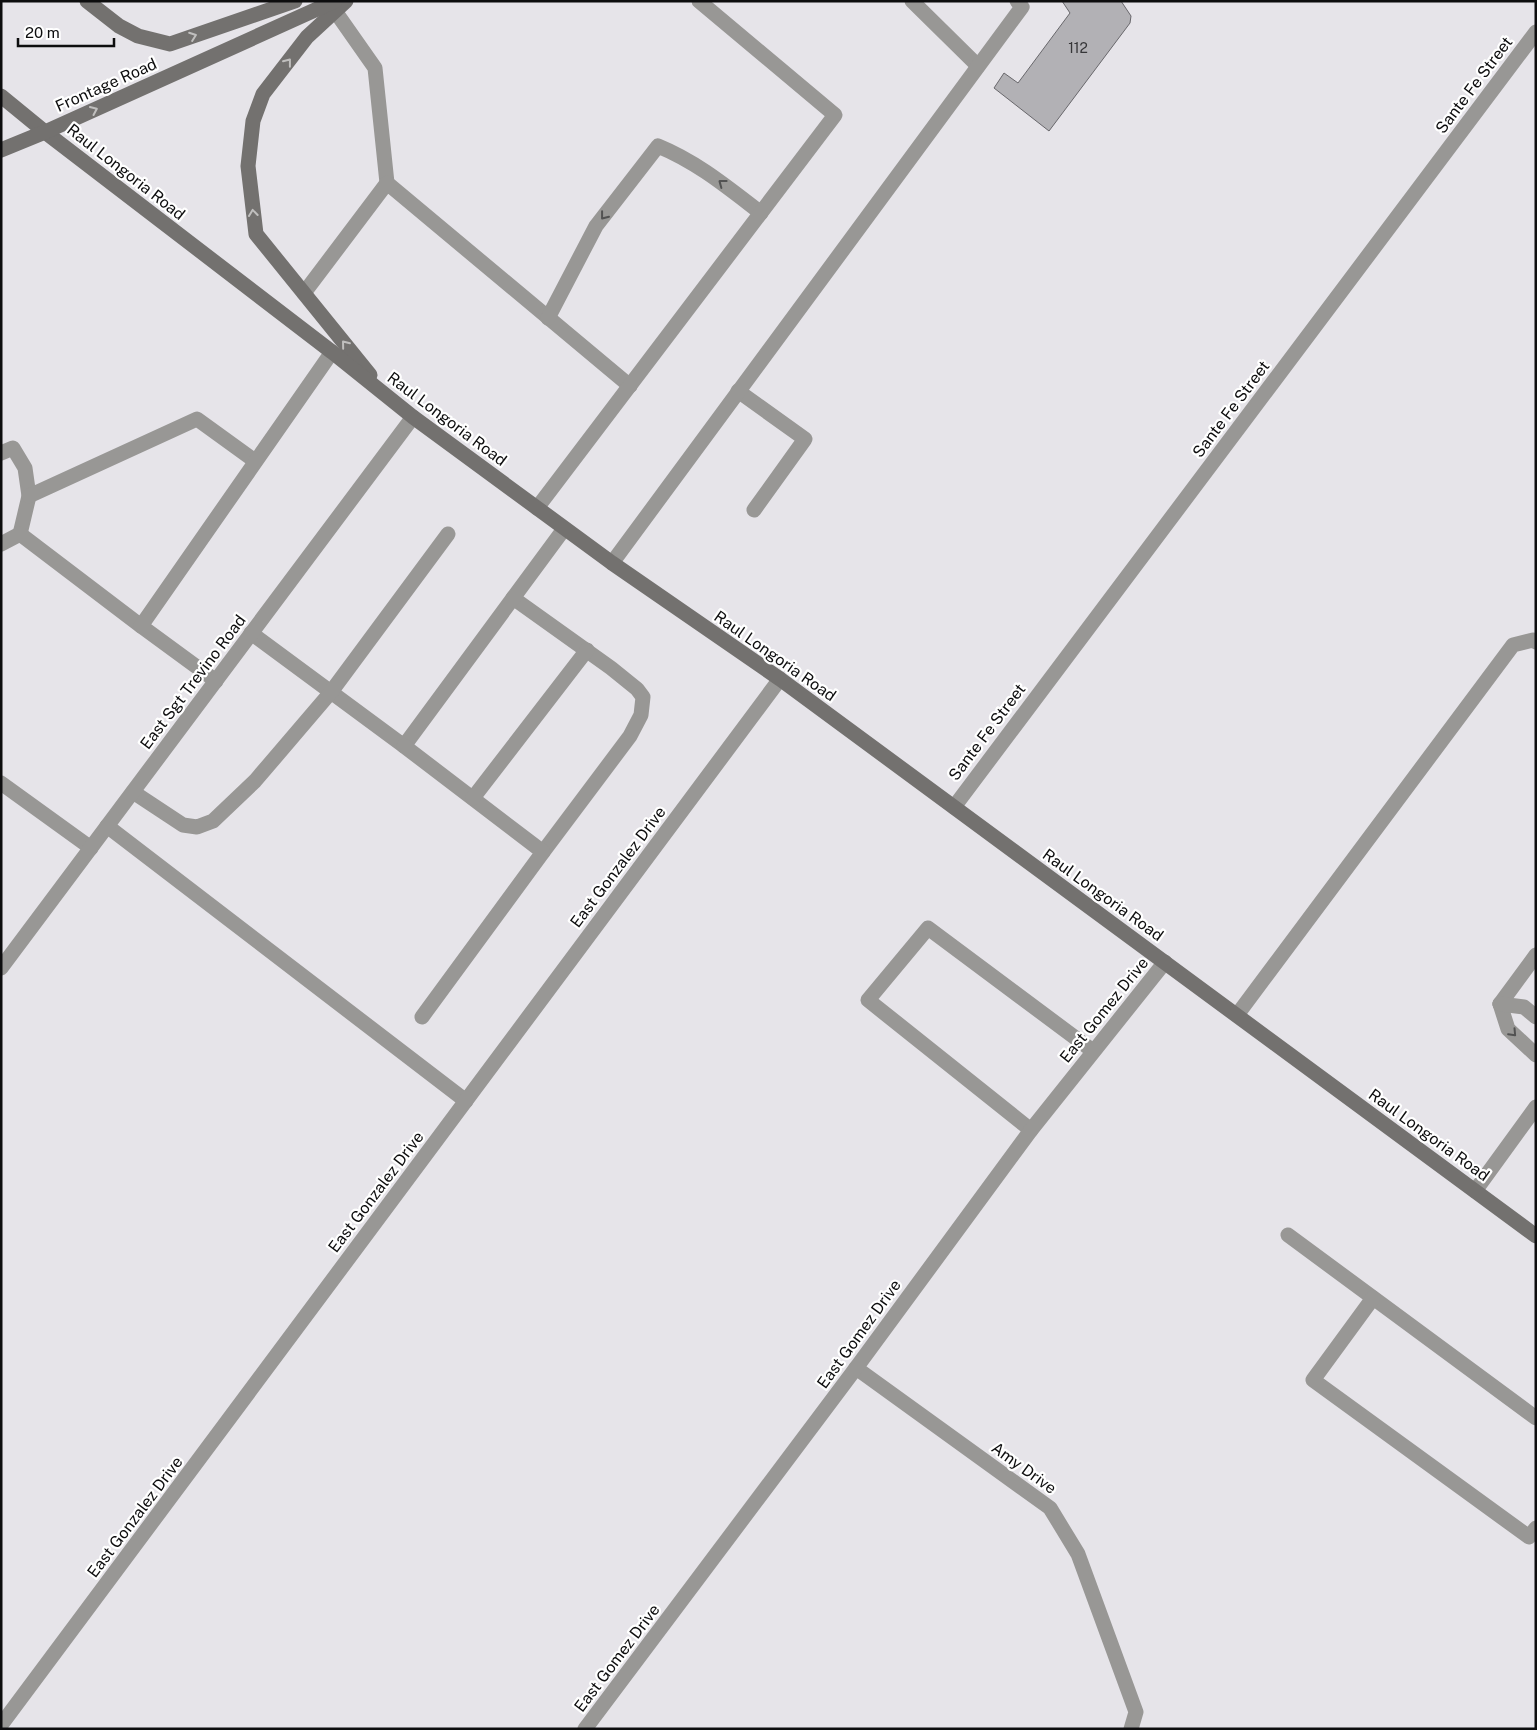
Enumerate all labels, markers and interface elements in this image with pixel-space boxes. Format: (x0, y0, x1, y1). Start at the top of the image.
scale bar (18, 15, 114, 47)
text: 20 m (25, 24, 60, 41)
one-way arrow (188, 32, 196, 42)
street label: Sante Fe Street (1431, 33, 1517, 137)
house number: 112 (1068, 40, 1088, 56)
street label: Frontage Road (52, 54, 160, 116)
one-way arrow (282, 59, 290, 68)
one-way arrow (89, 105, 98, 116)
street label: Raul Longoria Road (63, 120, 189, 224)
one-way arrow (719, 181, 728, 189)
one-way arrow (248, 209, 259, 217)
one-way arrow (602, 210, 610, 219)
one-way arrow (343, 341, 351, 350)
street label: Sante Fe Street (1188, 357, 1274, 461)
street label: Raul Longoria Road (384, 368, 510, 470)
street label: Raul Longoria Road (710, 607, 840, 705)
street label: East Sgt Trevino Road (136, 611, 250, 753)
street label: Sante Fe Street (944, 680, 1030, 784)
street label: East Gonzalez Drive (566, 803, 670, 931)
street label: Raul Longoria Road (1039, 845, 1167, 945)
street label: East Gomez Drive (1056, 954, 1152, 1066)
one-way arrow (1507, 1027, 1516, 1036)
street label: Raul Longoria Road (1365, 1085, 1493, 1185)
street label: East Gonzalez Drive (324, 1128, 428, 1256)
street label: East Gomez Drive (813, 1276, 905, 1392)
street label: Amy Drive (988, 1438, 1060, 1498)
street label: East Gonzalez Drive (83, 1453, 187, 1581)
street label: East Gomez Drive (570, 1600, 664, 1716)

